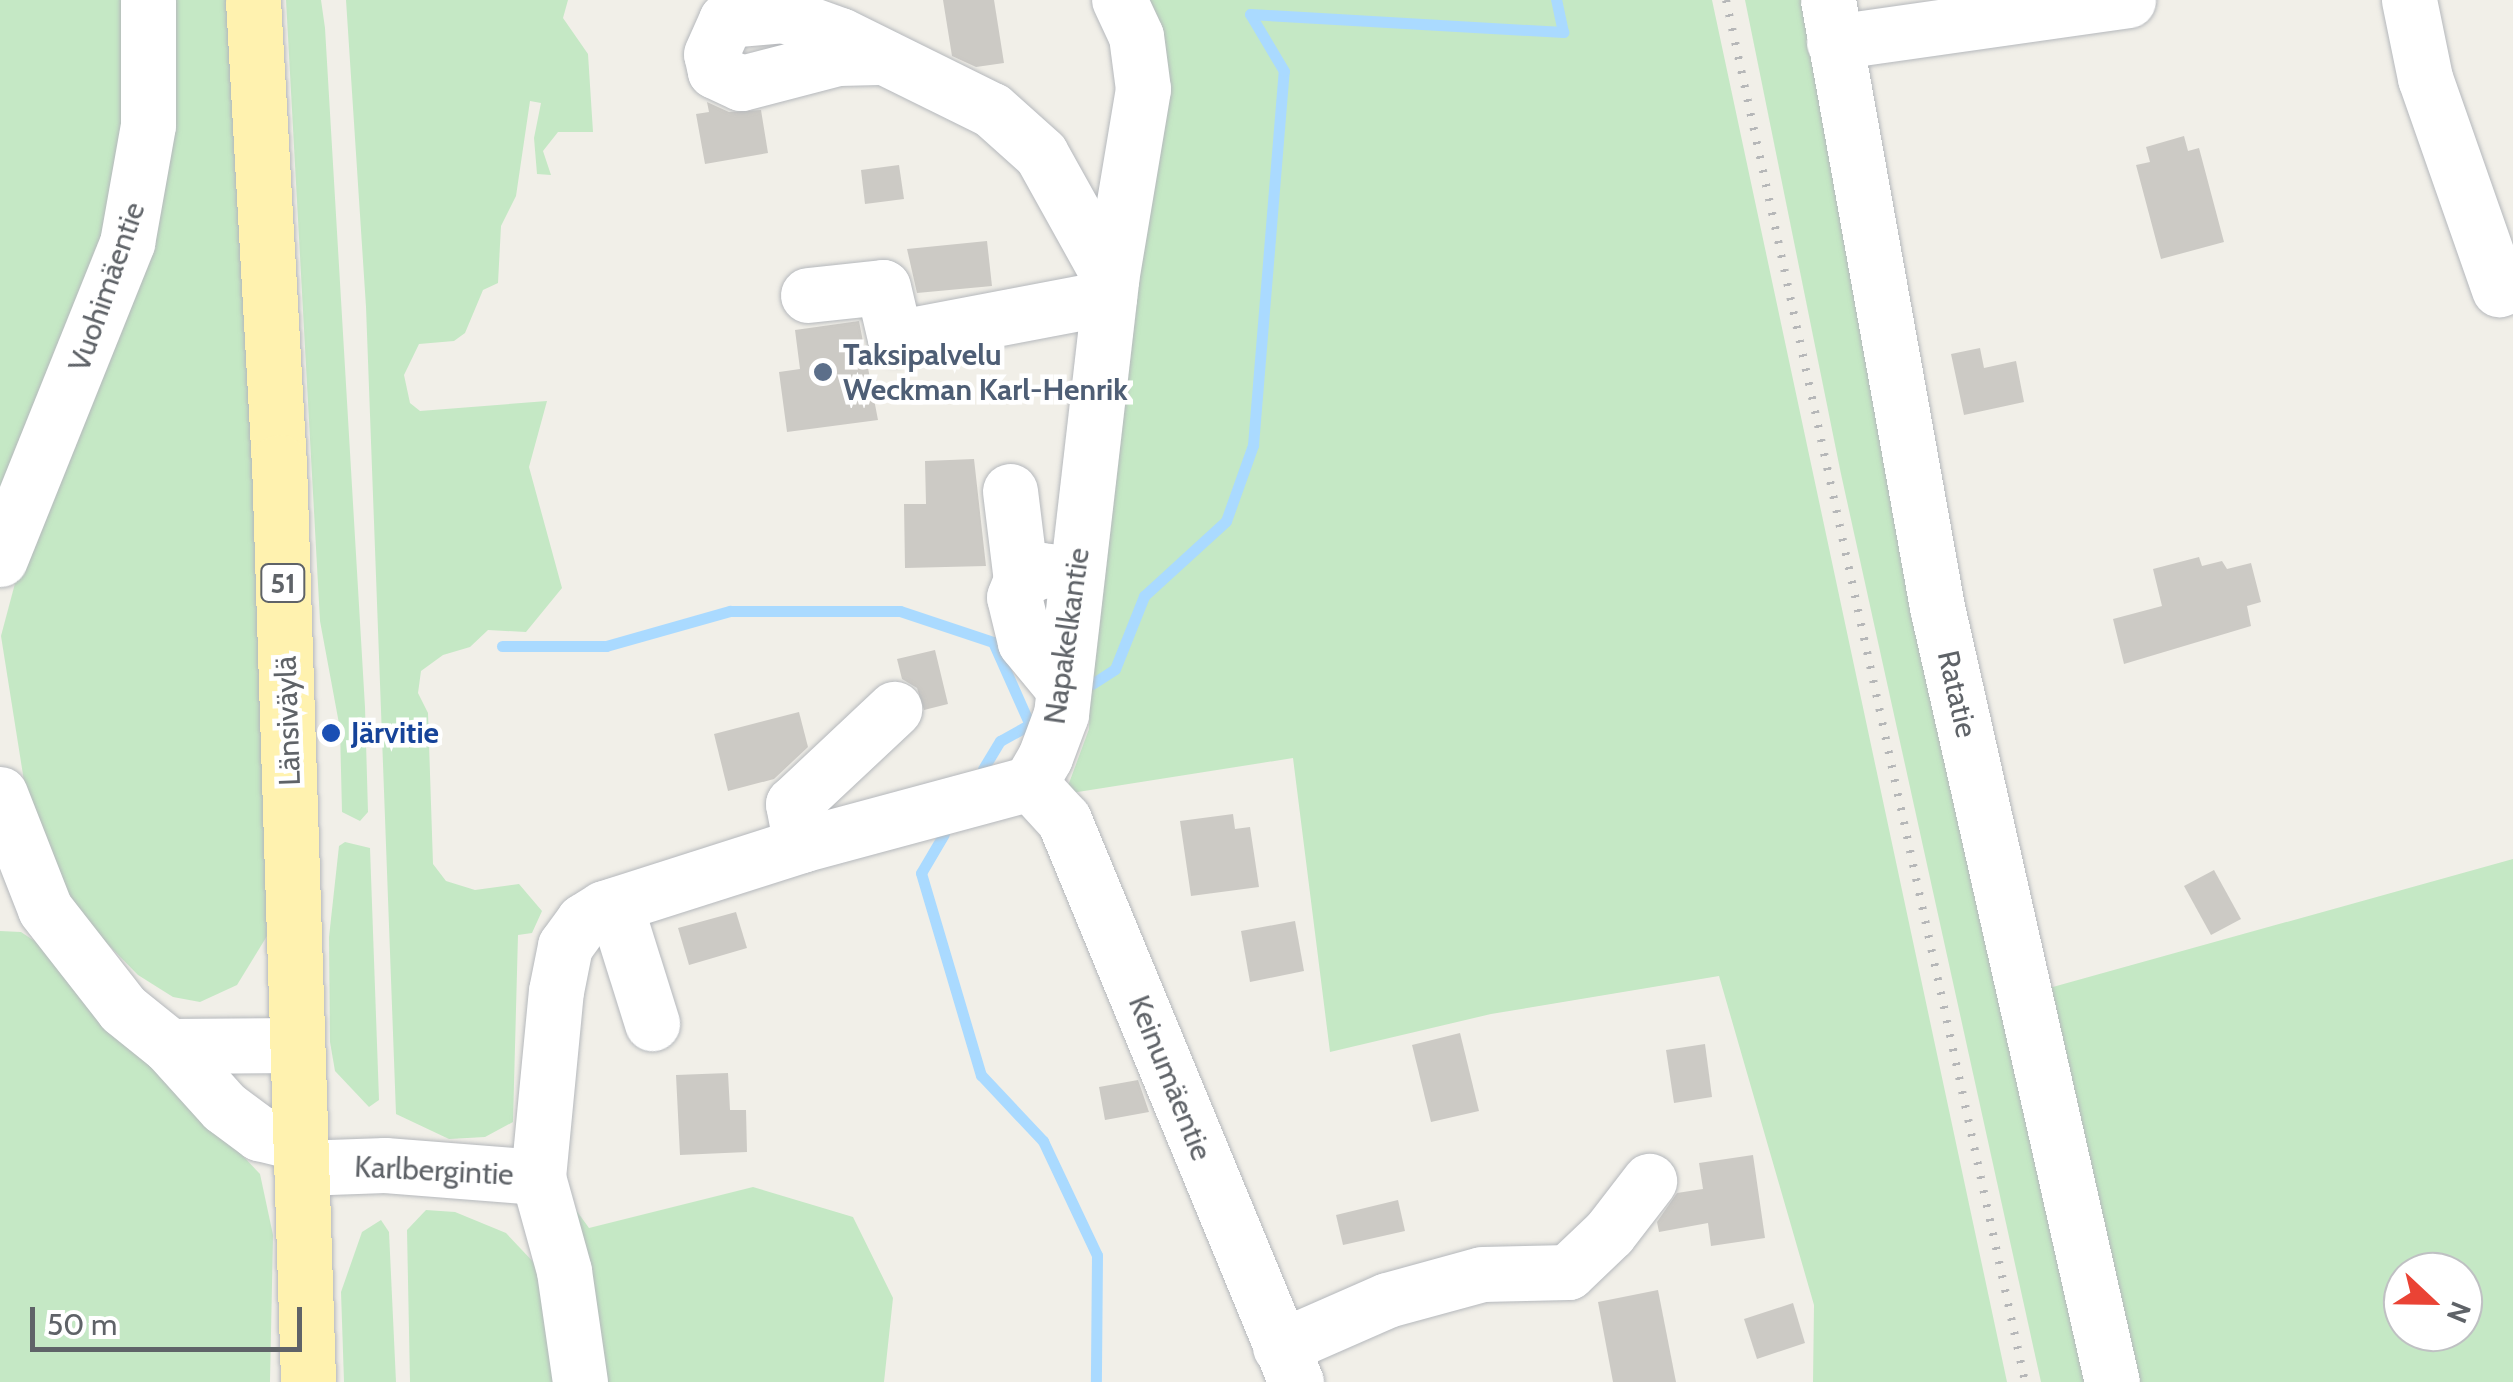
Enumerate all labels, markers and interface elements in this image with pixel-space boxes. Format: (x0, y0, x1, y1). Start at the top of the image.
street label: Vuohimäentie (61, 198, 153, 376)
place label: Taksipalvelu Weckman Karl-Henrik (843, 337, 1128, 408)
marker: Taksipalvelu Weckman Karl-Henrik (812, 361, 834, 383)
street label: Napakelkantie (1037, 546, 1097, 726)
road number: 51 (258, 560, 308, 606)
street label: Ratatie (1930, 647, 1984, 741)
street label: Länsiväylä (268, 655, 308, 787)
place label: Järvitie (351, 715, 439, 751)
marker: Järvitie (320, 722, 342, 744)
street label: Keinumäentie (1121, 990, 1219, 1166)
street label: Karlbergintie (353, 1149, 515, 1193)
north arrow (2383, 1252, 2483, 1352)
scale bar (35, 1287, 308, 1349)
text: N (2439, 1297, 2478, 1328)
text: 50 m (47, 1306, 117, 1343)

